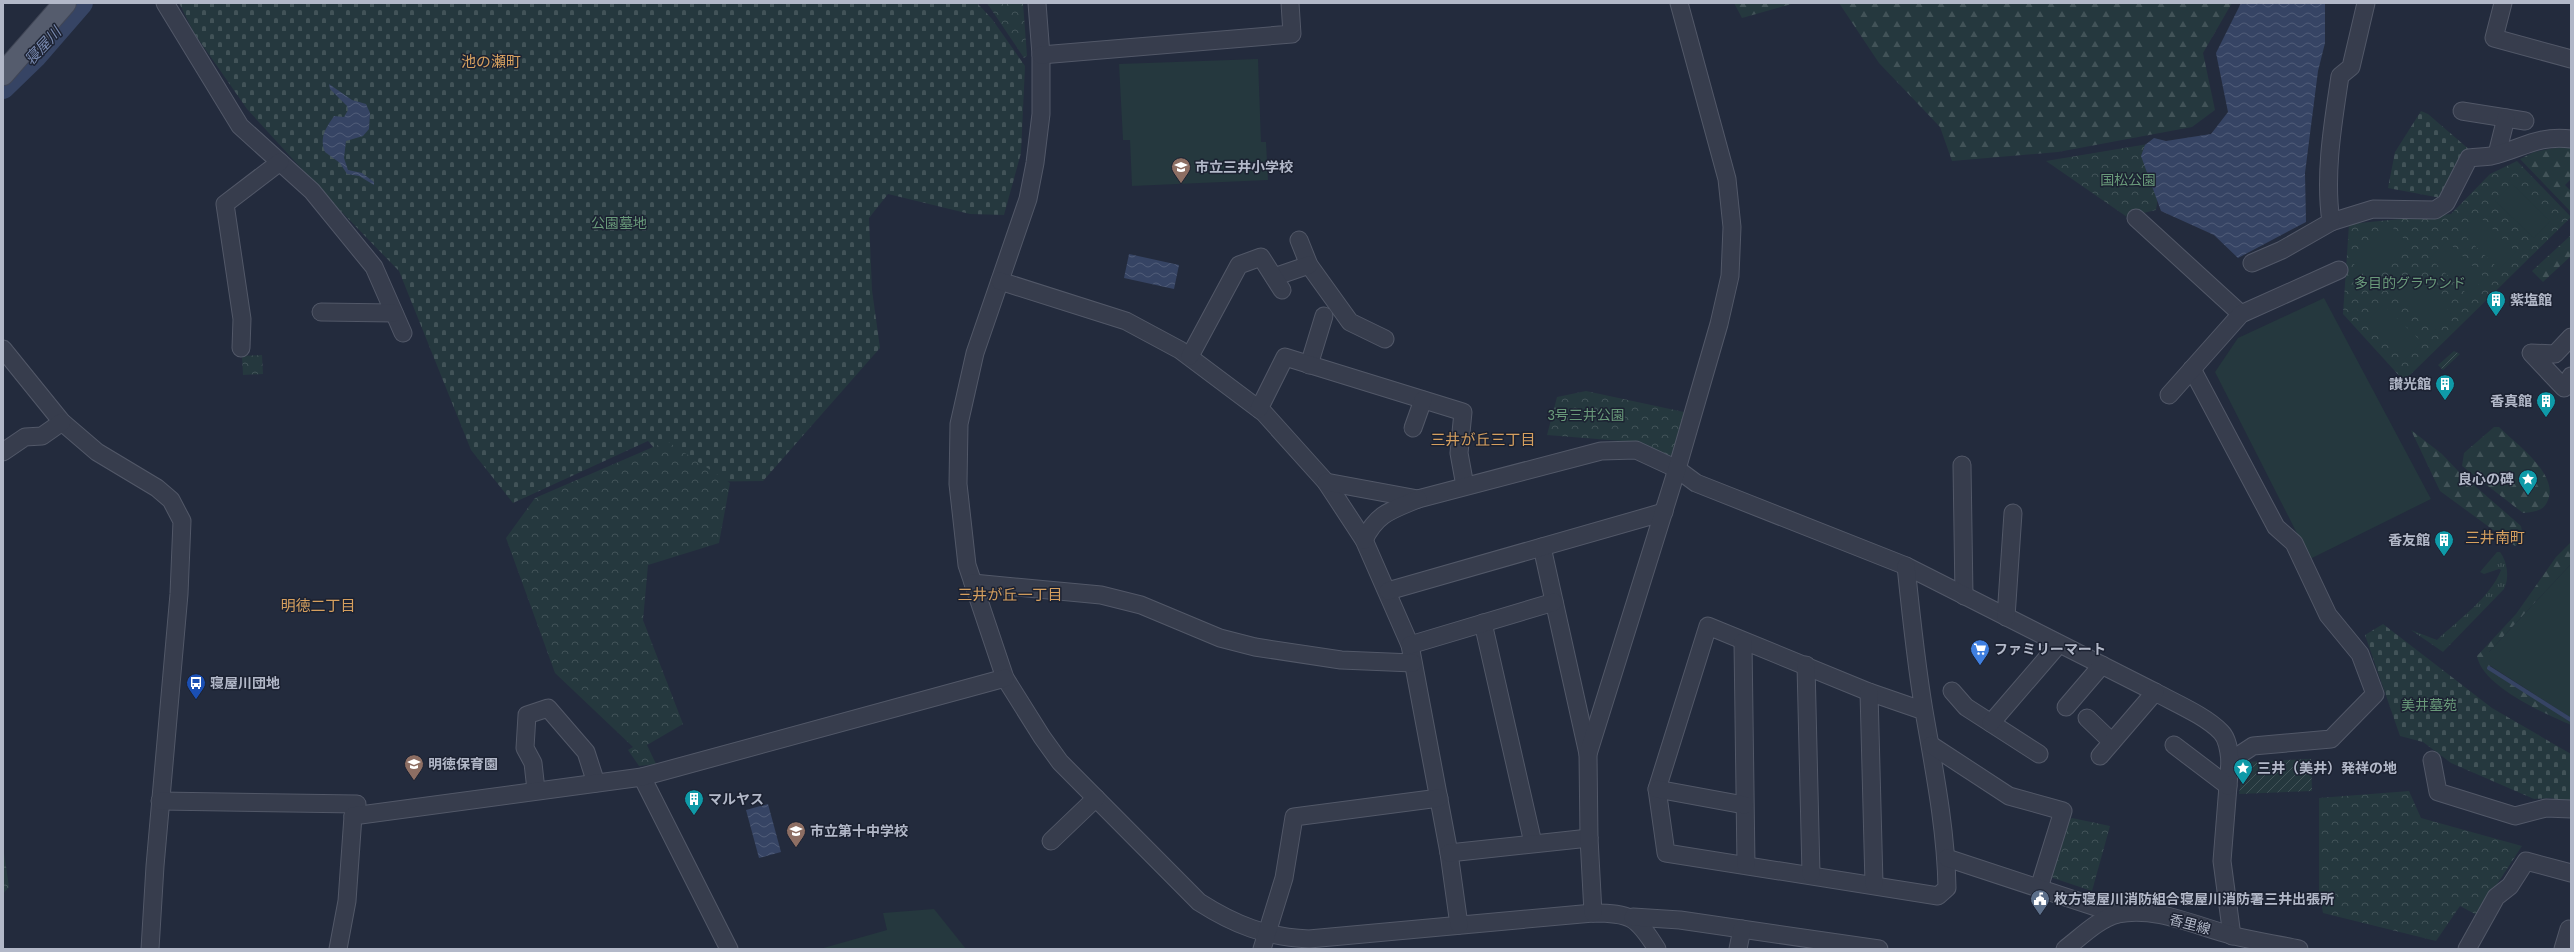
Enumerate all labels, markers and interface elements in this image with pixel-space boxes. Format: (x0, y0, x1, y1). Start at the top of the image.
water label: 寝屋川 (20, 21, 68, 70)
district label: 池の瀬町 (461, 51, 521, 73)
school or university icon: 市立三井小学校 (1170, 156, 1192, 184)
place label: 市立三井小学校 (1195, 157, 1293, 177)
park label: 国松公園 (2100, 170, 2156, 190)
park label: 公園墓地 (591, 213, 647, 233)
park label: 多目的グラウンド (2354, 273, 2466, 293)
building icon: 紫塩館 (2485, 289, 2507, 317)
place label: 紫塩館 (2510, 290, 2552, 310)
building icon: 讃光館 (2434, 373, 2456, 401)
place label: 讃光館 (2389, 374, 2431, 394)
building icon: 香真館 (2535, 390, 2557, 418)
place label: 香真館 (2490, 391, 2532, 411)
park label: 3号三井公園 (1547, 405, 1625, 425)
district label: 三井が丘三丁目 (1430, 429, 1536, 451)
place icon: 良心の碑 (2517, 468, 2539, 496)
place label: 良心の碑 (2458, 469, 2514, 489)
district label: 三井南町 (2465, 527, 2525, 549)
building icon: 香友館 (2433, 529, 2455, 557)
place label: 香友館 (2388, 530, 2430, 550)
district label: 三井が丘一丁目 (957, 584, 1063, 606)
district label: 明徳二丁目 (280, 595, 356, 617)
supermarket icon: ファミリーマート (1969, 638, 1991, 666)
place label: ファミリーマート (1994, 639, 2106, 659)
bus stop icon: 寝屋川団地 (185, 672, 207, 700)
place label: 寝屋川団地 (210, 673, 280, 693)
park label: 美井墓苑 (2401, 695, 2457, 715)
school or university icon: 明徳保育園 (403, 753, 425, 781)
place label: 明徳保育園 (428, 754, 498, 774)
place icon: 三井（美井）発祥の地 (2232, 757, 2254, 785)
place label: 三井（美井）発祥の地 (2257, 758, 2397, 778)
building icon: マルヤス (683, 788, 705, 816)
place label: マルヤス (708, 789, 764, 809)
school or university icon: 市立第十中学校 (785, 820, 807, 848)
place label: 市立第十中学校 (810, 821, 908, 841)
public building icon: 枚方寝屋川消防組合寝屋川消防署三井出張所 (2029, 888, 2051, 916)
place label: 枚方寝屋川消防組合寝屋川消防署三井出張所 (2054, 889, 2334, 909)
street label: 香里線 (2167, 909, 2213, 939)

